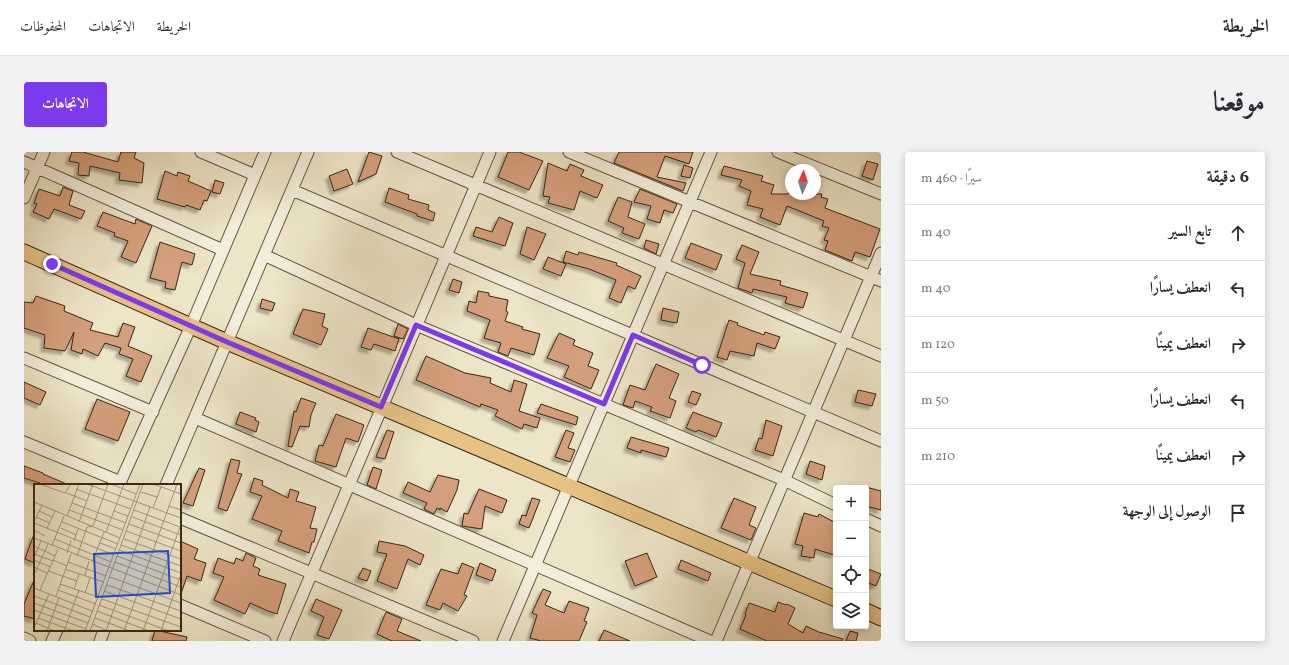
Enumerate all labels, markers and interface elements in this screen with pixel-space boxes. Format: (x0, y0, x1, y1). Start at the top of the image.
text: الخريطة (1223, 14, 1269, 40)
text: المحفوظات (20, 18, 66, 37)
text: الاتجاهات (88, 18, 135, 37)
text: الخريطة (157, 18, 191, 37)
button: الاتجاهات (24, 82, 107, 127)
text: موقعنا (1213, 84, 1265, 123)
north arrow (785, 164, 821, 200)
text: 6 دقيقة (1207, 166, 1249, 189)
text: سيرًا · 460 m (921, 170, 982, 188)
text: تابع السير (1169, 222, 1211, 243)
icon: ahead (1227, 222, 1249, 244)
text: 40 m (921, 224, 950, 242)
route end (43, 255, 61, 273)
text: انعطف يسارًا (1150, 278, 1211, 299)
icon: left (1227, 278, 1249, 300)
text: 40 m (921, 280, 950, 298)
text: انعطف يمينًا (1156, 334, 1211, 355)
icon: right (1227, 334, 1249, 356)
text: 120 m (921, 336, 955, 354)
route start (693, 356, 711, 374)
text: انعطف يسارًا (1150, 390, 1211, 411)
icon: left (1227, 390, 1249, 412)
text: 50 m (921, 392, 949, 410)
text: انعطف يمينًا (1156, 446, 1211, 467)
icon: right (1227, 446, 1249, 468)
text: 210 m (921, 448, 955, 466)
inset map (34, 484, 181, 631)
map controls (833, 485, 869, 629)
button: + (833, 485, 869, 521)
text: الوصول إلى الوجهة (1123, 502, 1211, 523)
icon: arrive (1227, 502, 1249, 524)
button: − (833, 521, 869, 557)
button: locate (833, 557, 869, 593)
button: layers (833, 593, 869, 629)

